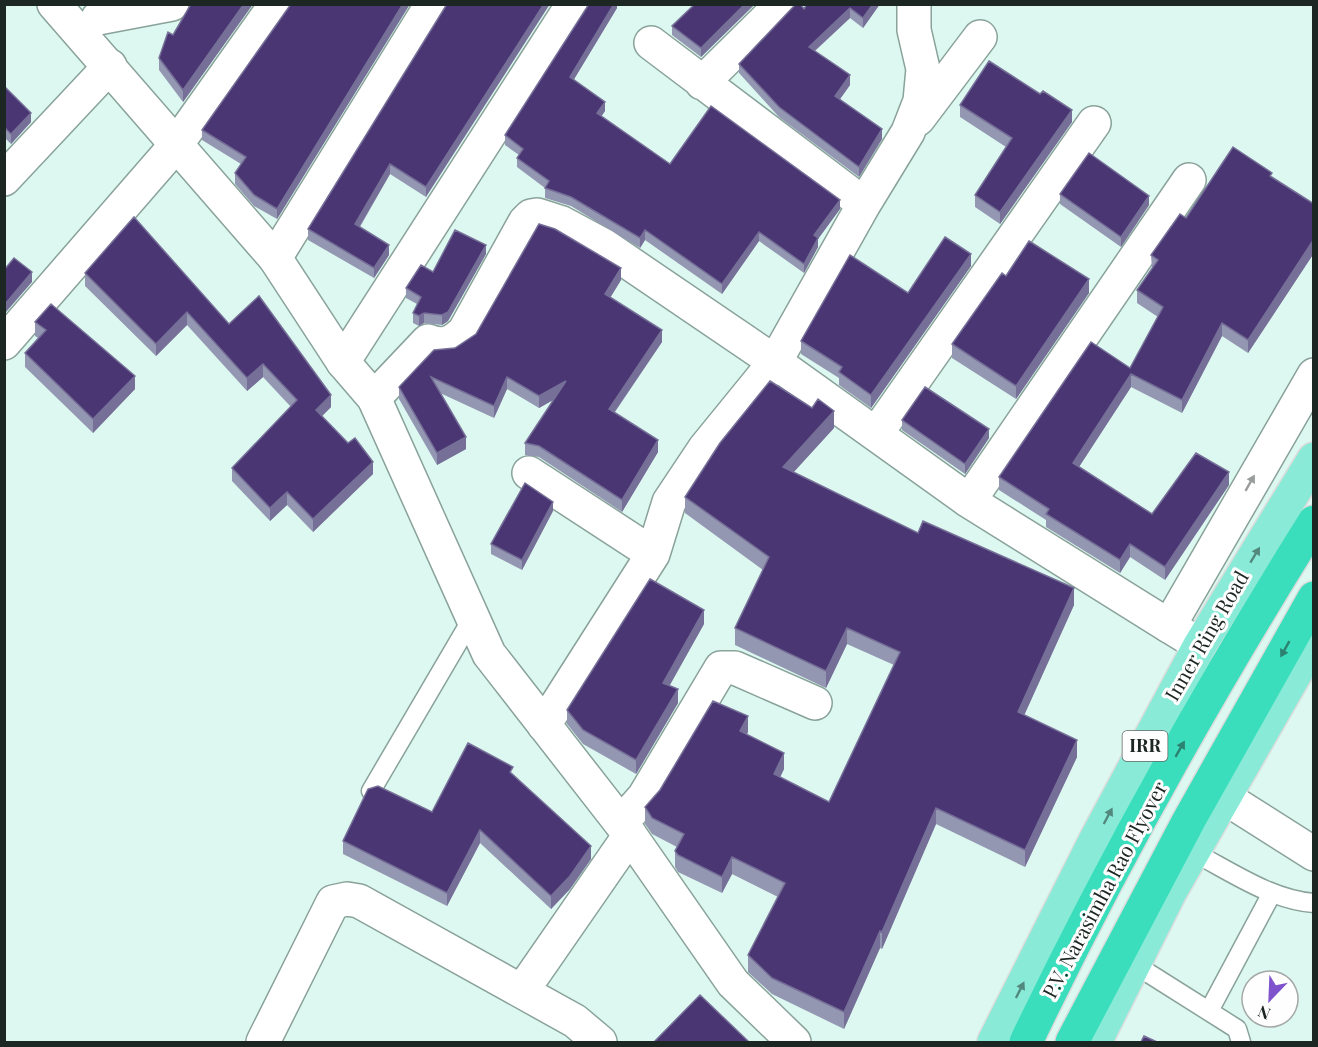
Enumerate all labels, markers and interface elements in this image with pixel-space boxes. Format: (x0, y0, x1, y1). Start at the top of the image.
one-way arrow (1244, 475, 1254, 492)
one-way arrow (1250, 546, 1260, 563)
street label: Inner Ring Road (1158, 565, 1254, 705)
one-way arrow (1280, 640, 1290, 657)
road number: IRR (1122, 731, 1168, 761)
one-way arrow (1175, 740, 1185, 757)
street label: P.V. Narasimha Rao Flyover (1035, 776, 1172, 1002)
one-way arrow (1103, 807, 1113, 824)
north arrow (1240, 969, 1300, 1029)
one-way arrow (1015, 982, 1025, 999)
text: N (1254, 1001, 1273, 1025)

